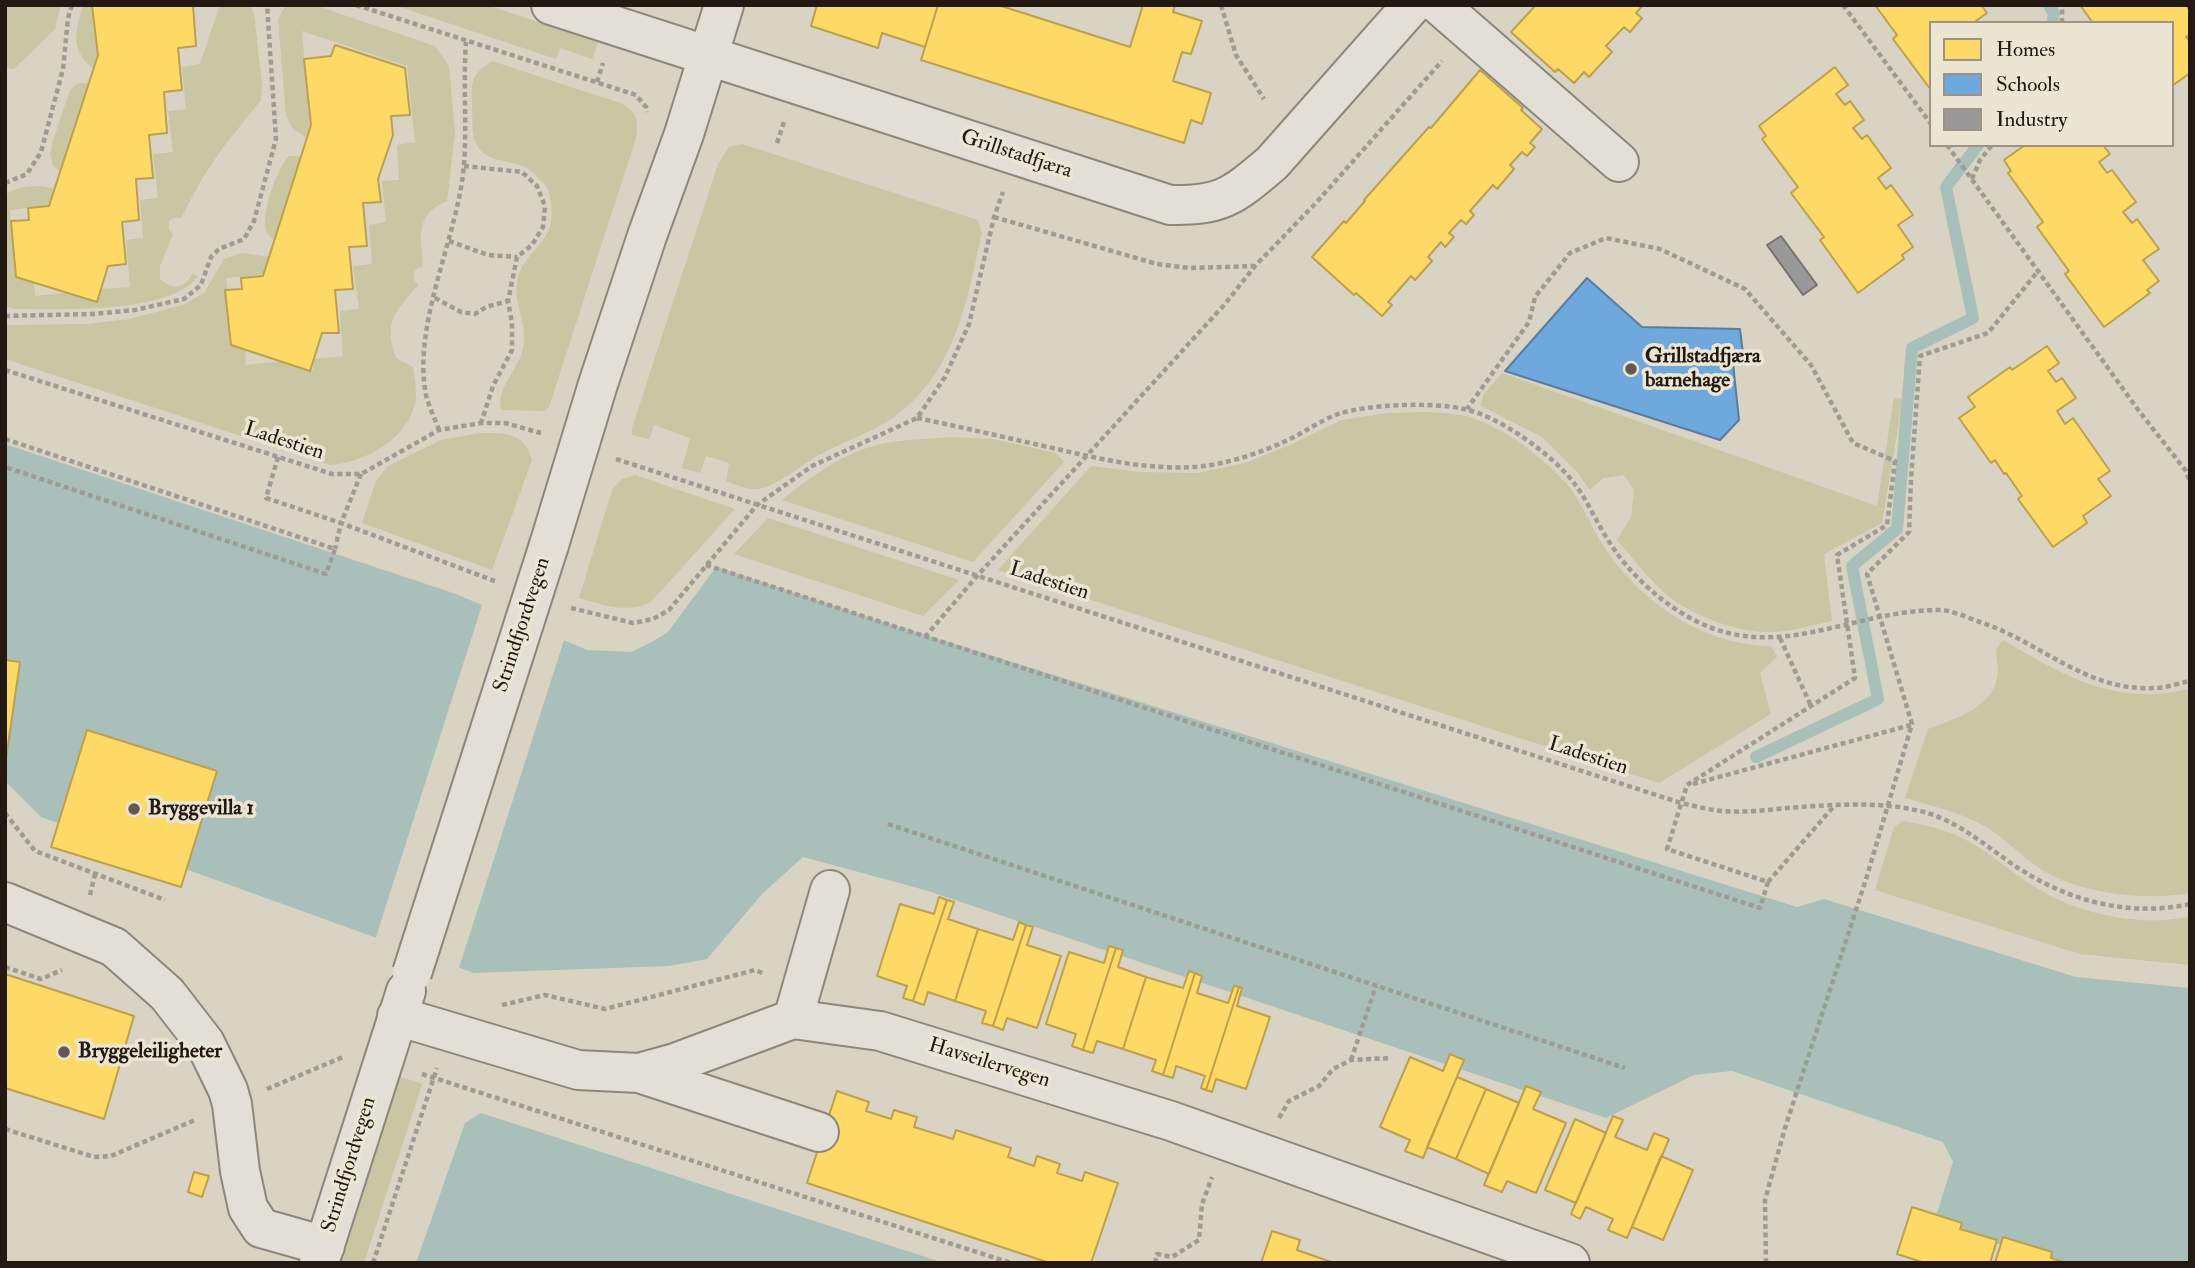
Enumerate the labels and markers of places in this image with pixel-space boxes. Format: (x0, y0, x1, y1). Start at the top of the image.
place label: Grillstadfjæra barnehage (1645, 344, 1761, 394)
marker: Grillstadfjæra barnehage (1623, 361, 1639, 377)
place label: Bryggevilla 1 (148, 796, 254, 822)
marker: Bryggevilla 1 (126, 801, 142, 817)
place label: Bryggeleiligheter (78, 1039, 222, 1065)
marker: Bryggeleiligheter (56, 1044, 72, 1060)

